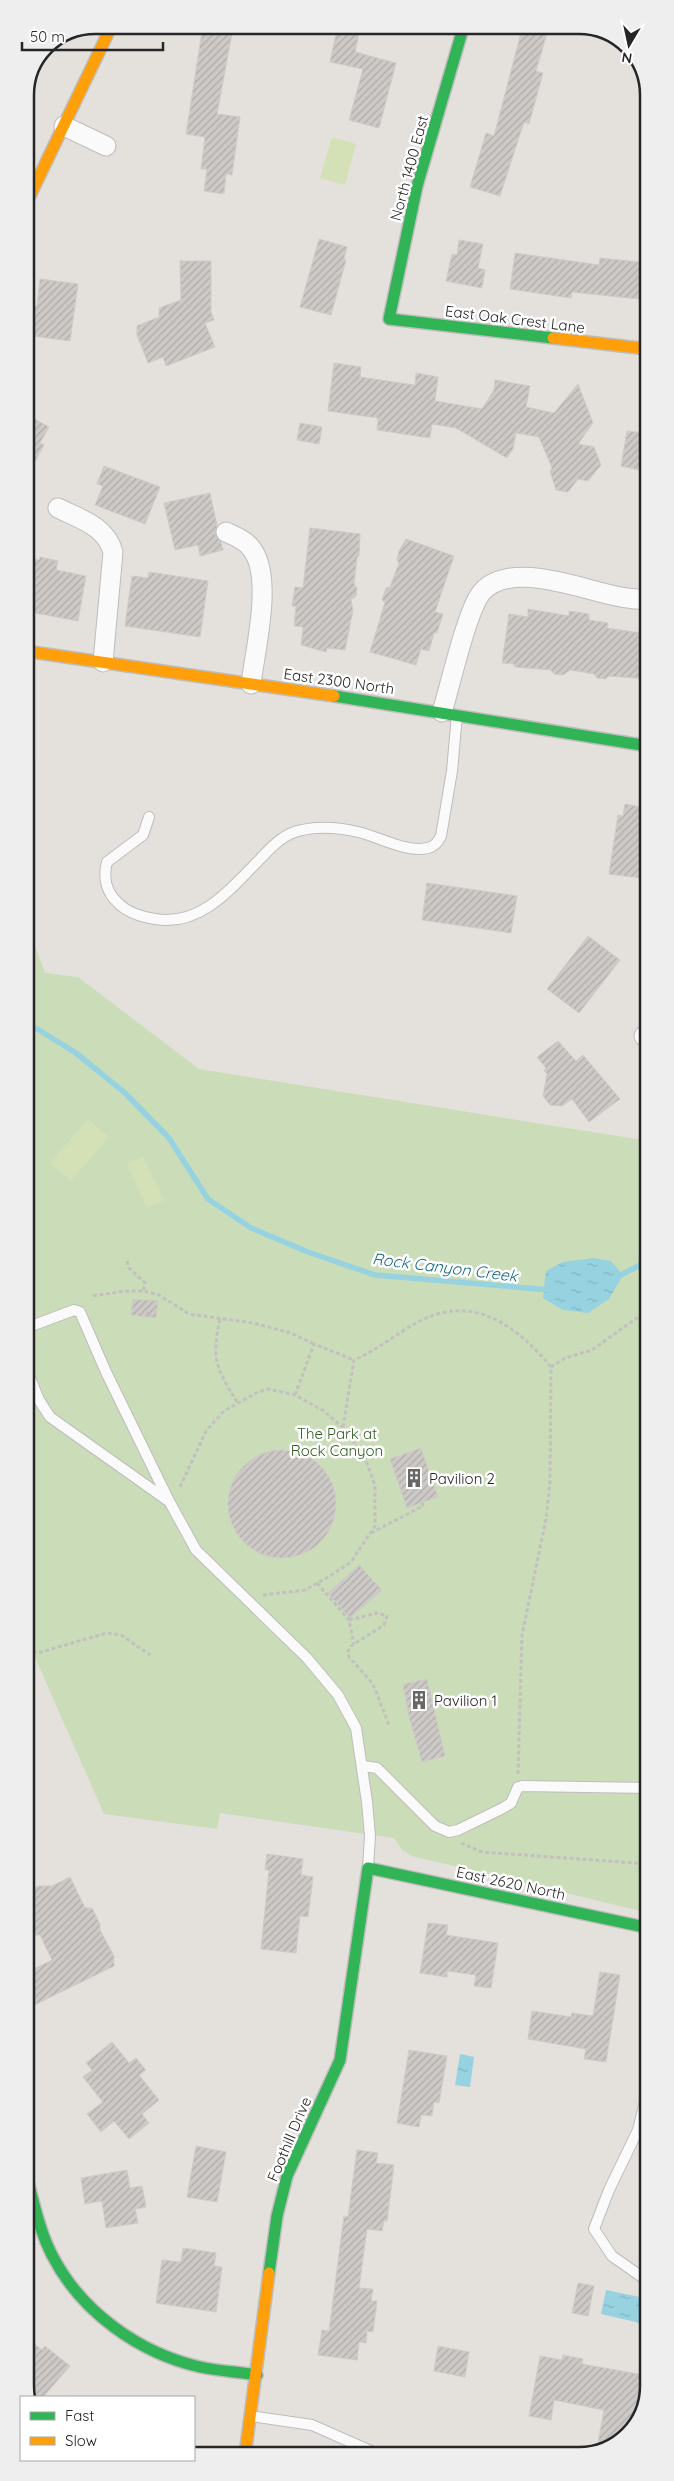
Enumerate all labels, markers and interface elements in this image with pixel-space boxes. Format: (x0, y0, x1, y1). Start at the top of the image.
scale bar (22, 20, 164, 52)
north arrow (604, 20, 654, 70)
text: 50 m (30, 27, 65, 46)
text: N (620, 48, 633, 68)
street label: North 1400 East (386, 113, 432, 223)
street label: East Oak Crest Lane (444, 301, 586, 337)
street label: East 2300 North (283, 664, 395, 698)
water label: Rock Canyon Creek (371, 1248, 520, 1286)
park label: The Park at Rock Canyon (291, 1424, 383, 1460)
building icon: Pavilion 2 (403, 1467, 425, 1489)
place label: Pavilion 2 (429, 1469, 495, 1488)
building icon: Pavilion 1 (408, 1689, 430, 1711)
place label: Pavilion 1 (434, 1691, 497, 1710)
street label: East 2620 North (455, 1862, 567, 1904)
street label: Foothill Drive (263, 2094, 315, 2184)
legend (20, 2396, 195, 2461)
text: Fast (65, 2406, 94, 2425)
text: Slow (65, 2431, 97, 2450)

